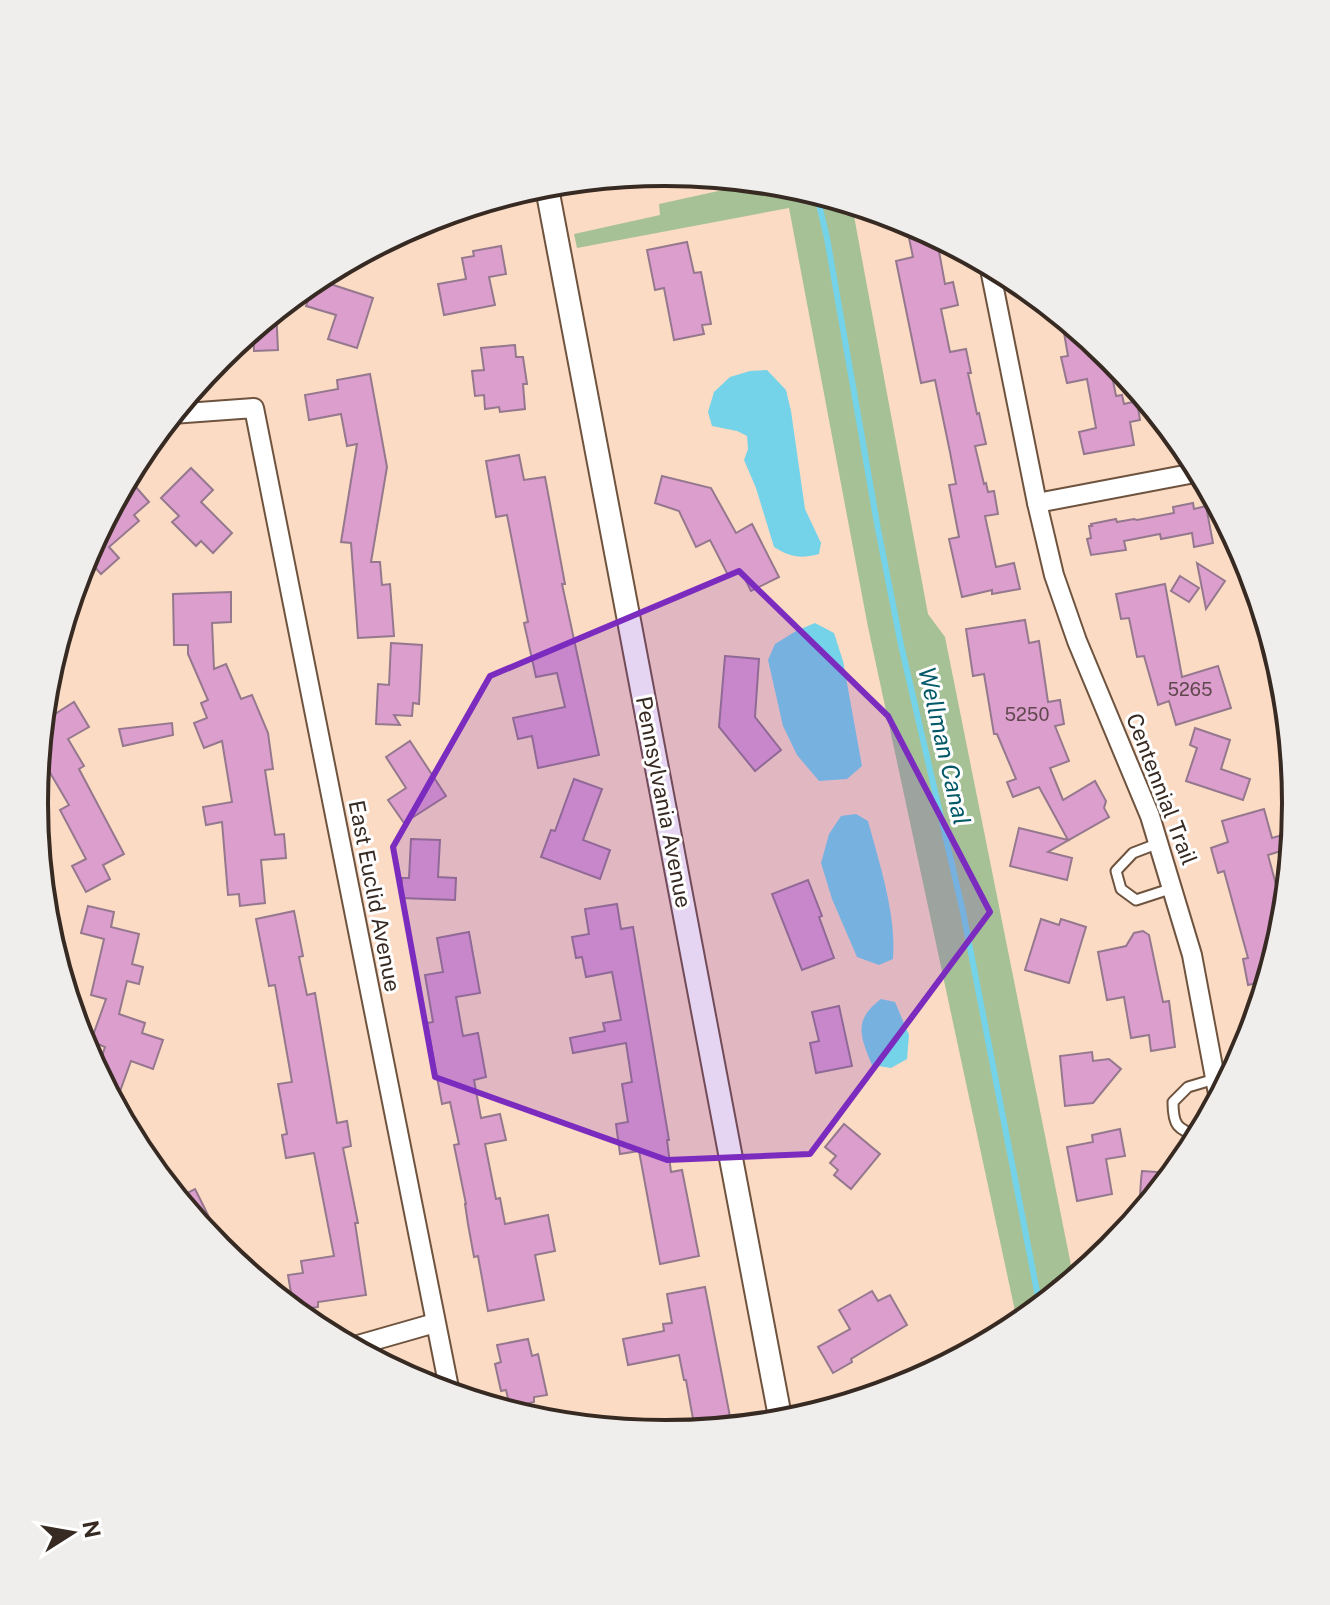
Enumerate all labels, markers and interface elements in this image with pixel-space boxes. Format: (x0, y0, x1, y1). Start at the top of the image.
water label: Wellman Canal (913, 664, 977, 827)
house number: 5265 (1168, 679, 1213, 700)
street label: Pennsylvania Avenue (631, 694, 697, 910)
house number: 5250 (1005, 704, 1049, 725)
street label: Centennial Trail (1121, 709, 1203, 869)
street label: East Euclid Avenue (344, 798, 406, 994)
north arrow (32, 1493, 112, 1573)
text: N (77, 1518, 106, 1540)

